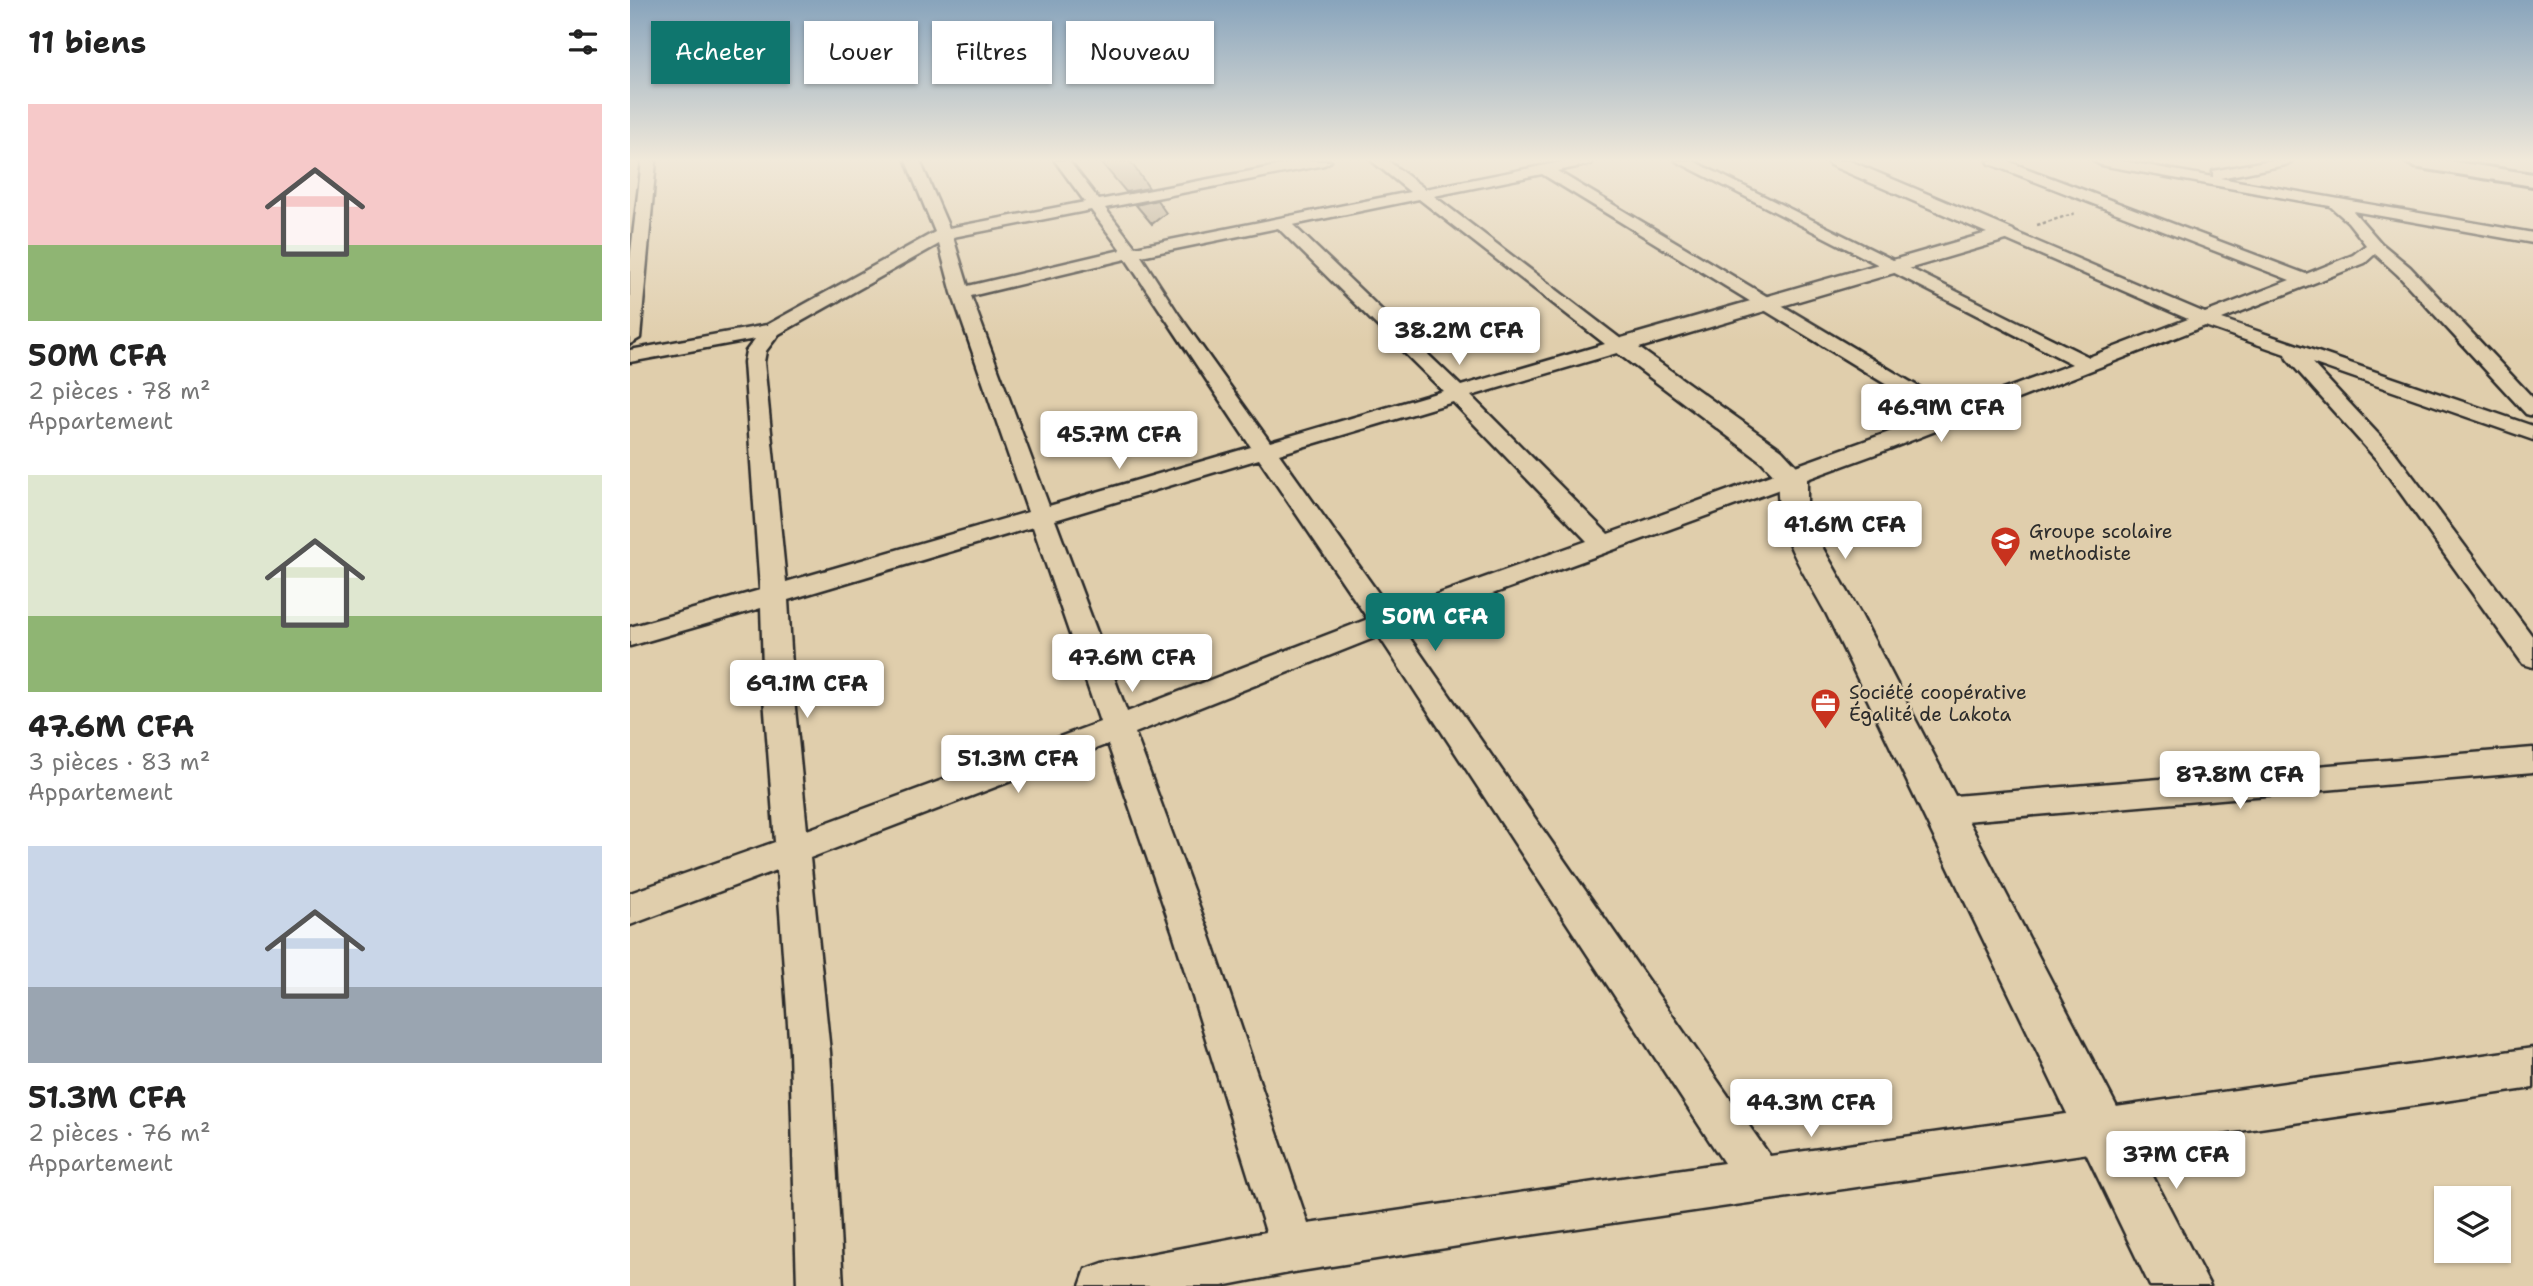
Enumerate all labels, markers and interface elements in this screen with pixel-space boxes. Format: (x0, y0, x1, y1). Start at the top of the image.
chip: Acheter (651, 21, 790, 84)
chip: Louer (804, 21, 918, 84)
chip: Filtres (932, 21, 1052, 84)
chip: Nouveau (1066, 21, 1214, 84)
text: 11 biens (28, 22, 146, 63)
icon: filters (564, 23, 602, 61)
icon: home (252, 149, 378, 275)
pin: 38.2M CFA (1379, 308, 1539, 367)
text: 38.2M CFA (1394, 315, 1524, 345)
text: 50M CFA (28, 335, 167, 376)
text: 2 pièces · 78 m² (28, 376, 211, 406)
pin: 46.9M CFA (1861, 384, 2021, 444)
text: 46.9M CFA (1877, 392, 2005, 422)
text: Appartement (28, 406, 173, 436)
pin: 45.7M CFA (1039, 412, 1199, 471)
text: 45.7M CFA (1056, 419, 1182, 449)
pin: 41.6M CFA (1765, 502, 1925, 561)
text: 41.6M CFA (1784, 509, 1906, 539)
place label: Groupe scolaire methodiste (2029, 519, 2173, 566)
icon: home (252, 520, 378, 646)
school or university icon: Groupe scolaire methodiste (1989, 525, 2023, 569)
pin: 50M CFA (1370, 594, 1500, 653)
text: 50M CFA (1382, 601, 1488, 631)
pin: 47.6M CFA (1052, 634, 1212, 694)
text: 47.6M CFA (1068, 642, 1196, 672)
pin: 69.1M CFA (727, 660, 887, 720)
text: 69.1M CFA (746, 668, 868, 698)
place label: Société coopérative Égalité de Lakota (1849, 680, 2027, 727)
office icon: Société coopérative Égalité de Lakota (1809, 686, 1843, 730)
text: 47.6M CFA (28, 706, 195, 747)
pin: 51.3M CFA (938, 736, 1098, 795)
text: 51.3M CFA (957, 743, 1079, 773)
text: 3 pièces · 83 m² (28, 747, 210, 777)
pin: 87.8M CFA (2160, 752, 2320, 811)
text: 87.8M CFA (2176, 759, 2304, 789)
text: Appartement (28, 777, 173, 807)
icon: home (252, 891, 378, 1017)
text: 51.3M CFA (28, 1077, 187, 1118)
pin: 44.3M CFA (1731, 1080, 1891, 1139)
text: 44.3M CFA (1746, 1087, 1876, 1117)
text: 2 pièces · 76 m² (28, 1118, 211, 1148)
pin: 37M CFA (2111, 1132, 2241, 1191)
text: 37M CFA (2122, 1139, 2230, 1169)
text: Appartement (28, 1148, 173, 1178)
map controls (2434, 1186, 2511, 1263)
button: layers (2434, 1186, 2511, 1263)

